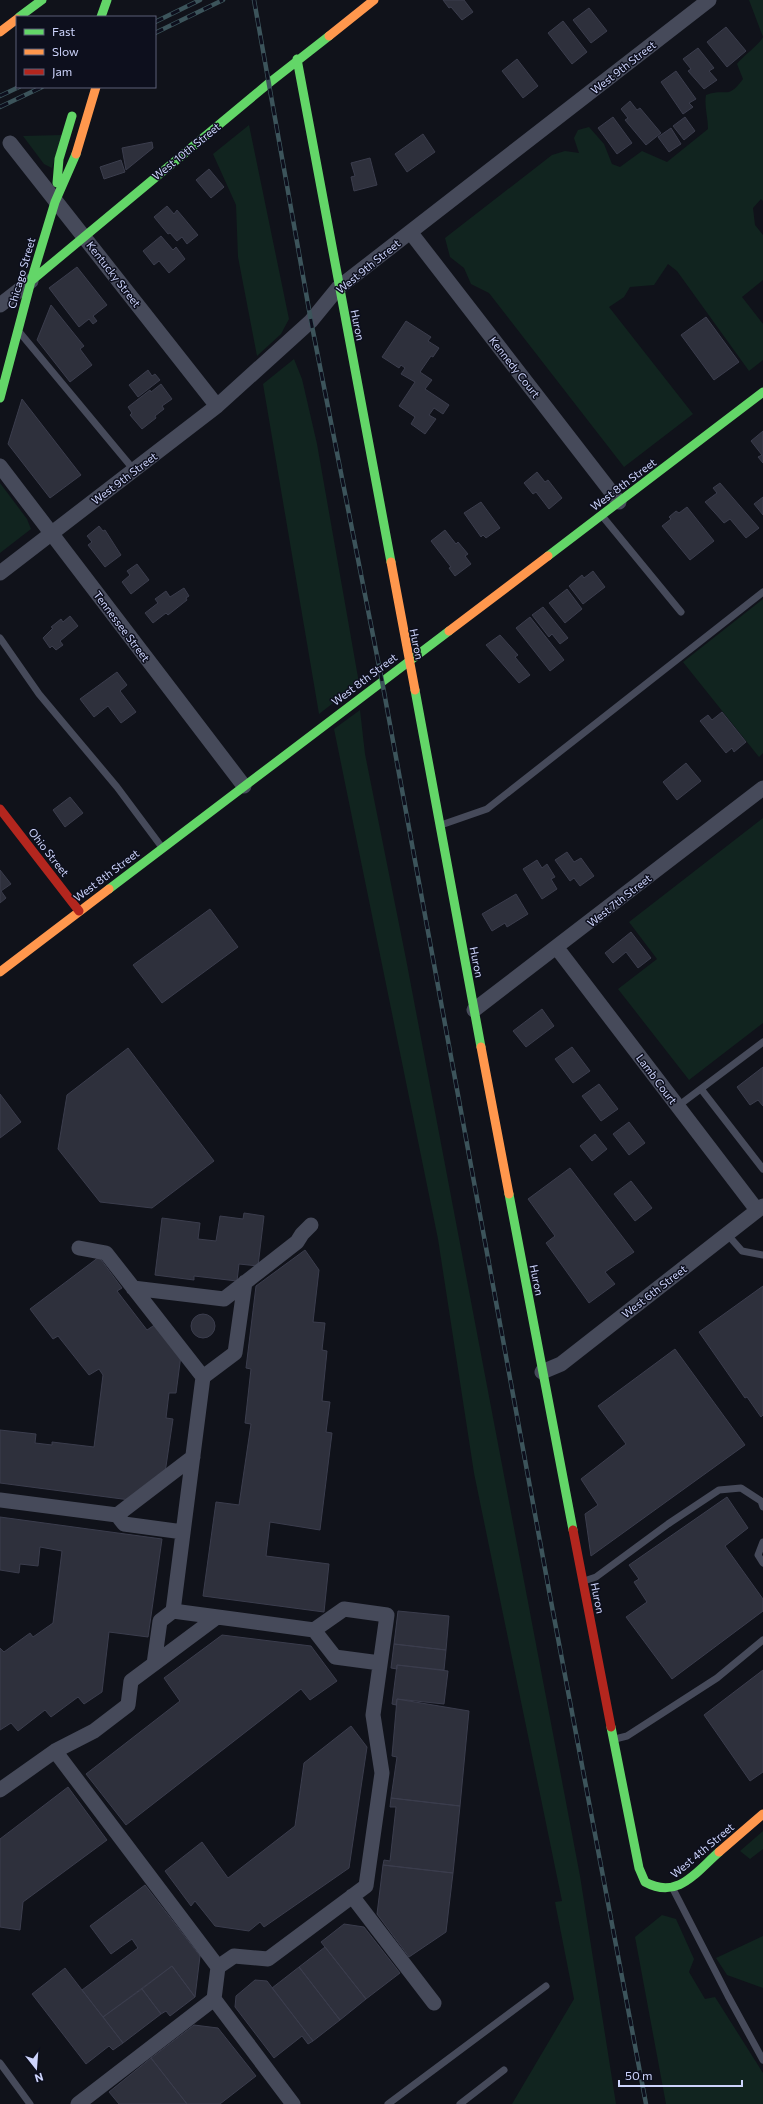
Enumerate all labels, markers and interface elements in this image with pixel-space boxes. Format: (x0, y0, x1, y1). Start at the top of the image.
legend (16, 16, 156, 88)
text: Fast (52, 24, 75, 38)
street label: West 9th Street (588, 37, 658, 96)
text: Slow (52, 44, 79, 58)
text: Jam (52, 64, 72, 79)
street label: West 10th Street (149, 119, 223, 182)
street label: Chicago Street (5, 235, 38, 310)
street label: West 9th Street (333, 236, 403, 296)
street label: Kentucky Street (84, 238, 144, 310)
street label: Huron (349, 308, 367, 342)
street label: Kennedy Court (487, 334, 543, 401)
street label: West 9th Street (89, 449, 160, 507)
street label: West 8th Street (588, 455, 659, 513)
street label: Tennessee Street (91, 588, 153, 664)
street label: Huron (408, 627, 426, 661)
street label: West 8th Street (329, 650, 400, 708)
street label: Ohio Street (26, 825, 72, 879)
street label: West 8th Street (71, 846, 142, 904)
street label: West 7th Street (584, 871, 654, 929)
street label: Huron (468, 945, 486, 979)
street label: Lamb Court (634, 1051, 680, 1107)
street label: West 6th Street (619, 1261, 689, 1320)
street label: Huron (528, 1263, 546, 1297)
street label: Huron (589, 1581, 607, 1615)
street label: West 4th Street (668, 1819, 737, 1880)
north arrow (16, 2048, 56, 2088)
scale bar (619, 2062, 742, 2088)
text: 50 m (625, 2068, 653, 2082)
text: N (33, 2071, 45, 2085)

